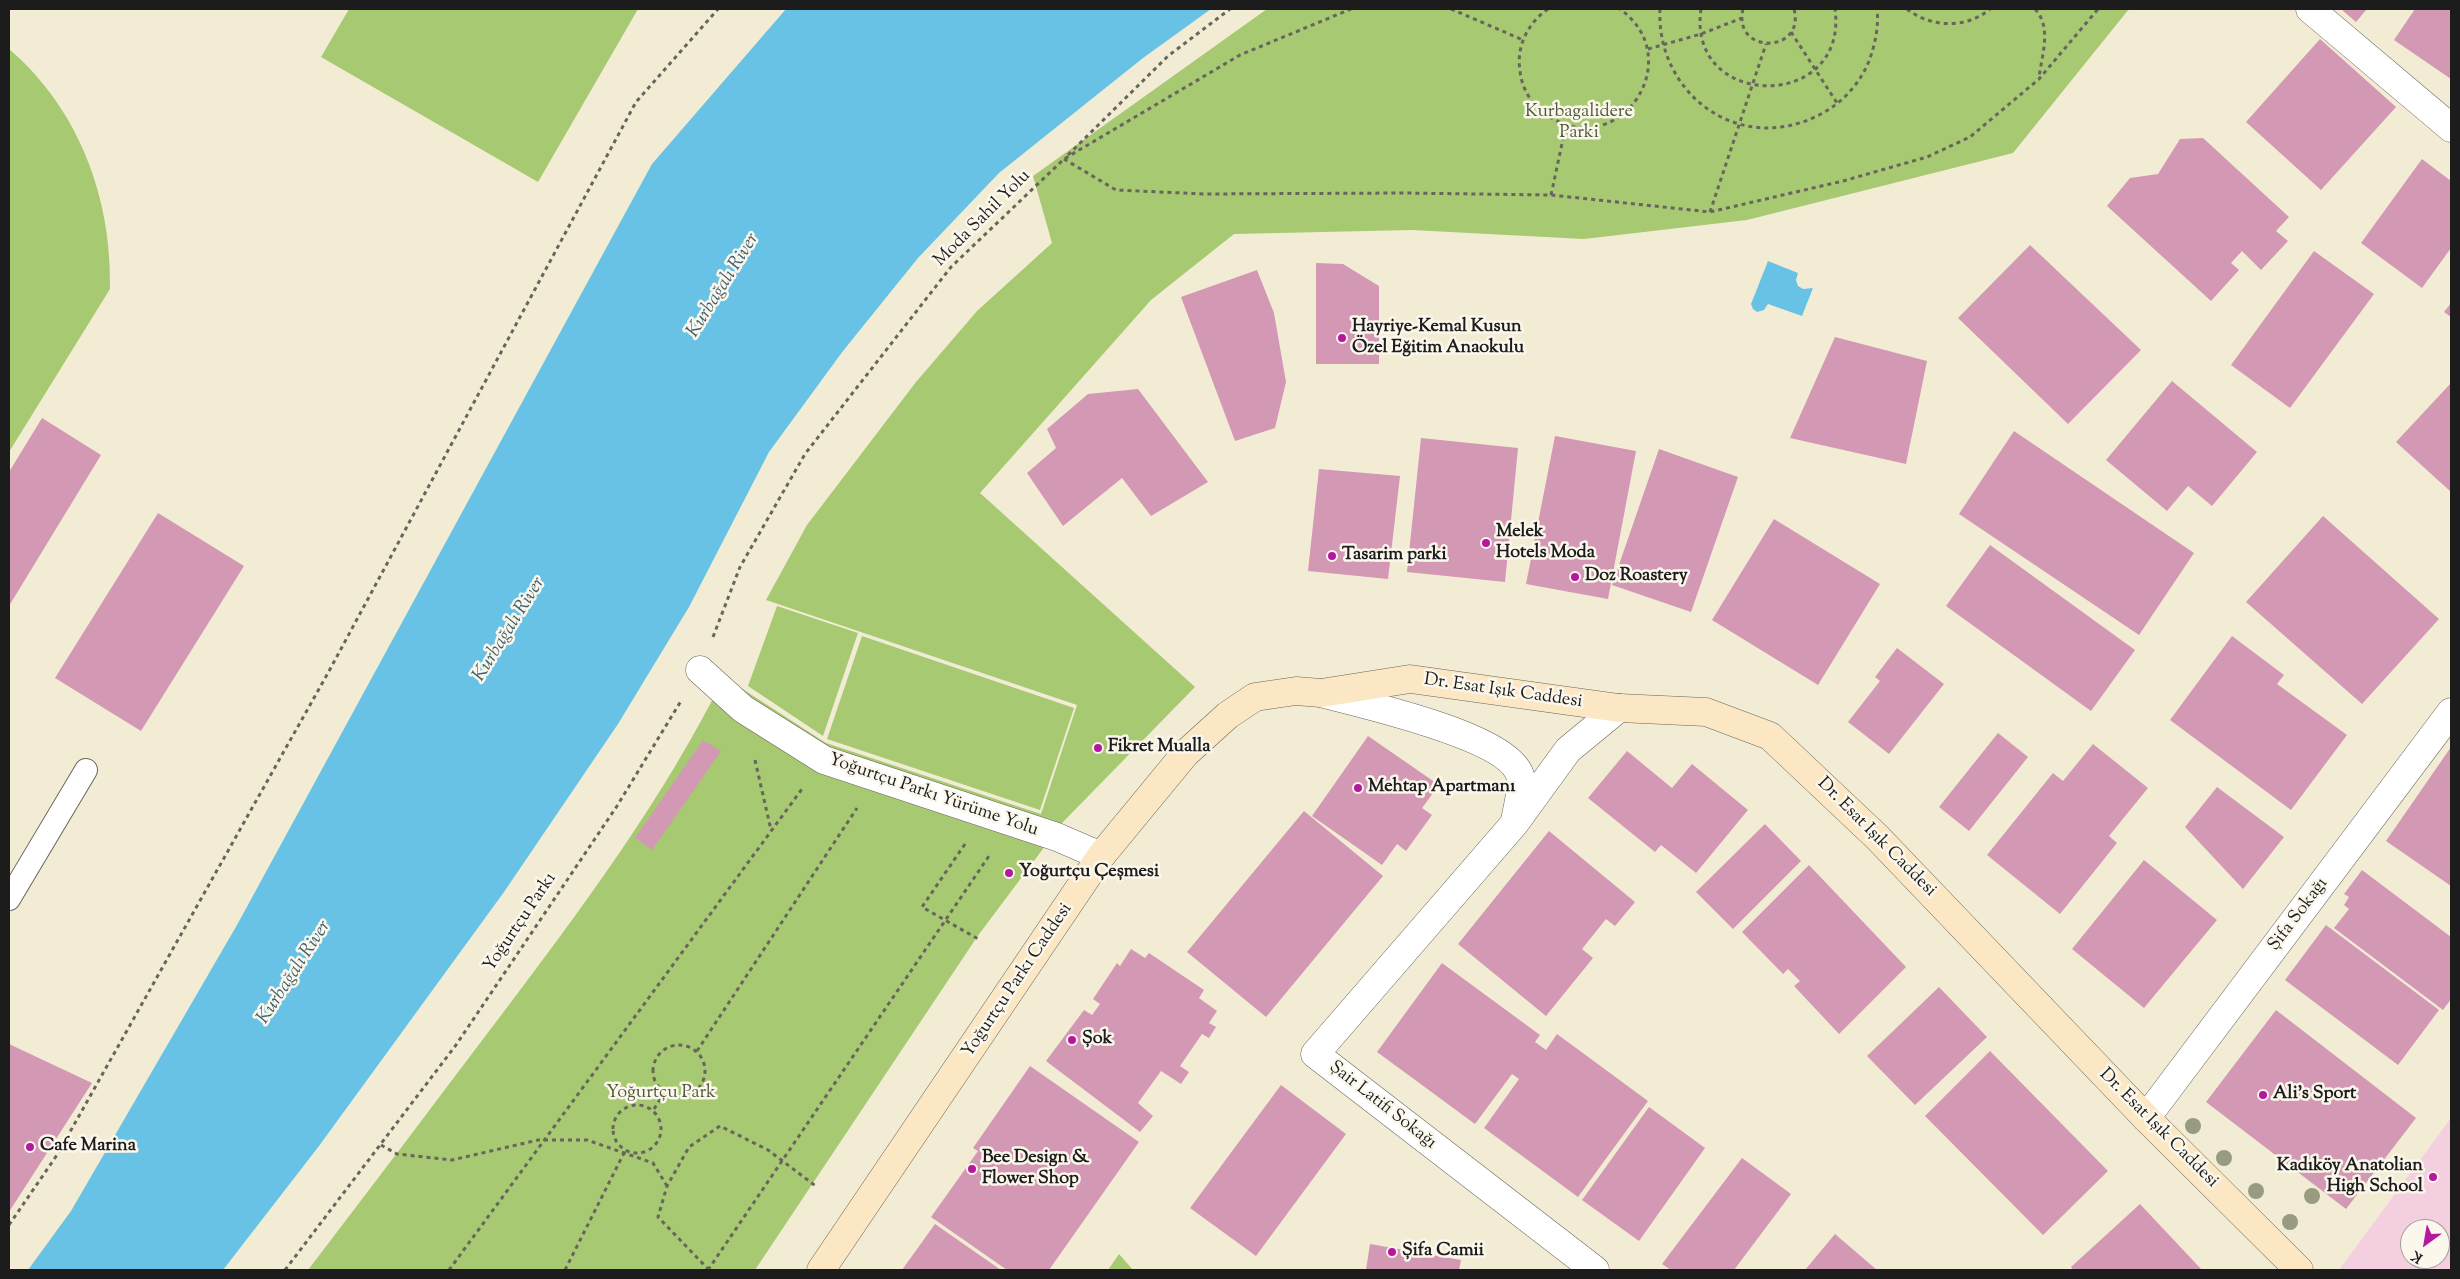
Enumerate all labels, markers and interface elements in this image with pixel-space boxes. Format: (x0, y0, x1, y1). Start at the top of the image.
park label: Kurbagalidere Parki (1525, 102, 1633, 144)
street label: Moda Sahil Yolu (930, 166, 1036, 272)
water label: Kurbağalı River (683, 230, 765, 342)
place label: Hayriye-Kemal Kusun Özel Eğitim Anaokulu (1352, 317, 1524, 359)
marker: Hayriye-Kemal Kusun Özel Eğitim Anaokulu (1336, 332, 1348, 344)
place label: Melek Hotels Moda (1496, 522, 1595, 564)
marker: Melek Hotels Moda (1480, 537, 1492, 549)
place label: Tasarim parki (1342, 545, 1447, 567)
marker: Tasarim parki (1326, 550, 1338, 562)
place label: Doz Roastery (1585, 566, 1688, 588)
marker: Doz Roastery (1569, 571, 1581, 583)
water label: Kurbağalı River (469, 574, 551, 686)
street label: Dr. Esat Işık Caddesi (1422, 670, 1584, 714)
place label: Fikret Mualla (1108, 737, 1211, 759)
marker: Fikret Mualla (1092, 742, 1104, 754)
street label: Yoğurtçu Parkı Yürüme Yolu (825, 750, 1041, 842)
street label: Dr. Esat Işık Caddesi (1812, 774, 1940, 902)
place label: Mehtap Apartmanı (1368, 777, 1515, 799)
marker: Mehtap Apartmanı (1352, 782, 1364, 794)
place label: Yoğurtçu Çeşmesi (1019, 862, 1159, 884)
marker: Yoğurtçu Çeşmesi (1003, 867, 1015, 879)
street label: Yoğurtçu Parkı (480, 869, 562, 977)
street label: Şifa Sokağı (2264, 874, 2334, 956)
street label: Yoğurtçu Parkı Caddesi (958, 900, 1078, 1062)
water label: Kurbağalı River (253, 917, 337, 1029)
place label: Şok (1082, 1029, 1112, 1051)
marker: Şok (1066, 1034, 1078, 1046)
street label: Şair Latifi Sokağı (1324, 1057, 1440, 1155)
street label: Dr. Esat Işık Caddesi (2094, 1065, 2222, 1193)
park label: Yoğurtçu Park (606, 1083, 716, 1105)
place label: Ali's Sport (2273, 1084, 2356, 1106)
marker: Ali's Sport (2257, 1089, 2269, 1101)
place label: Cafe Marina (40, 1136, 136, 1158)
marker: Cafe Marina (24, 1141, 36, 1153)
place label: Bee Design & Flower Shop (982, 1148, 1089, 1190)
place label: Kadıköy Anatolian High School (2277, 1156, 2423, 1198)
marker: Bee Design & Flower Shop (966, 1163, 978, 1175)
marker: Kadıköy Anatolian High School (2427, 1171, 2439, 1183)
north arrow (2400, 1219, 2450, 1269)
place label: Şifa Camii (1402, 1241, 1484, 1263)
text: K (2408, 1245, 2427, 1267)
marker: Şifa Camii (1386, 1246, 1398, 1258)

